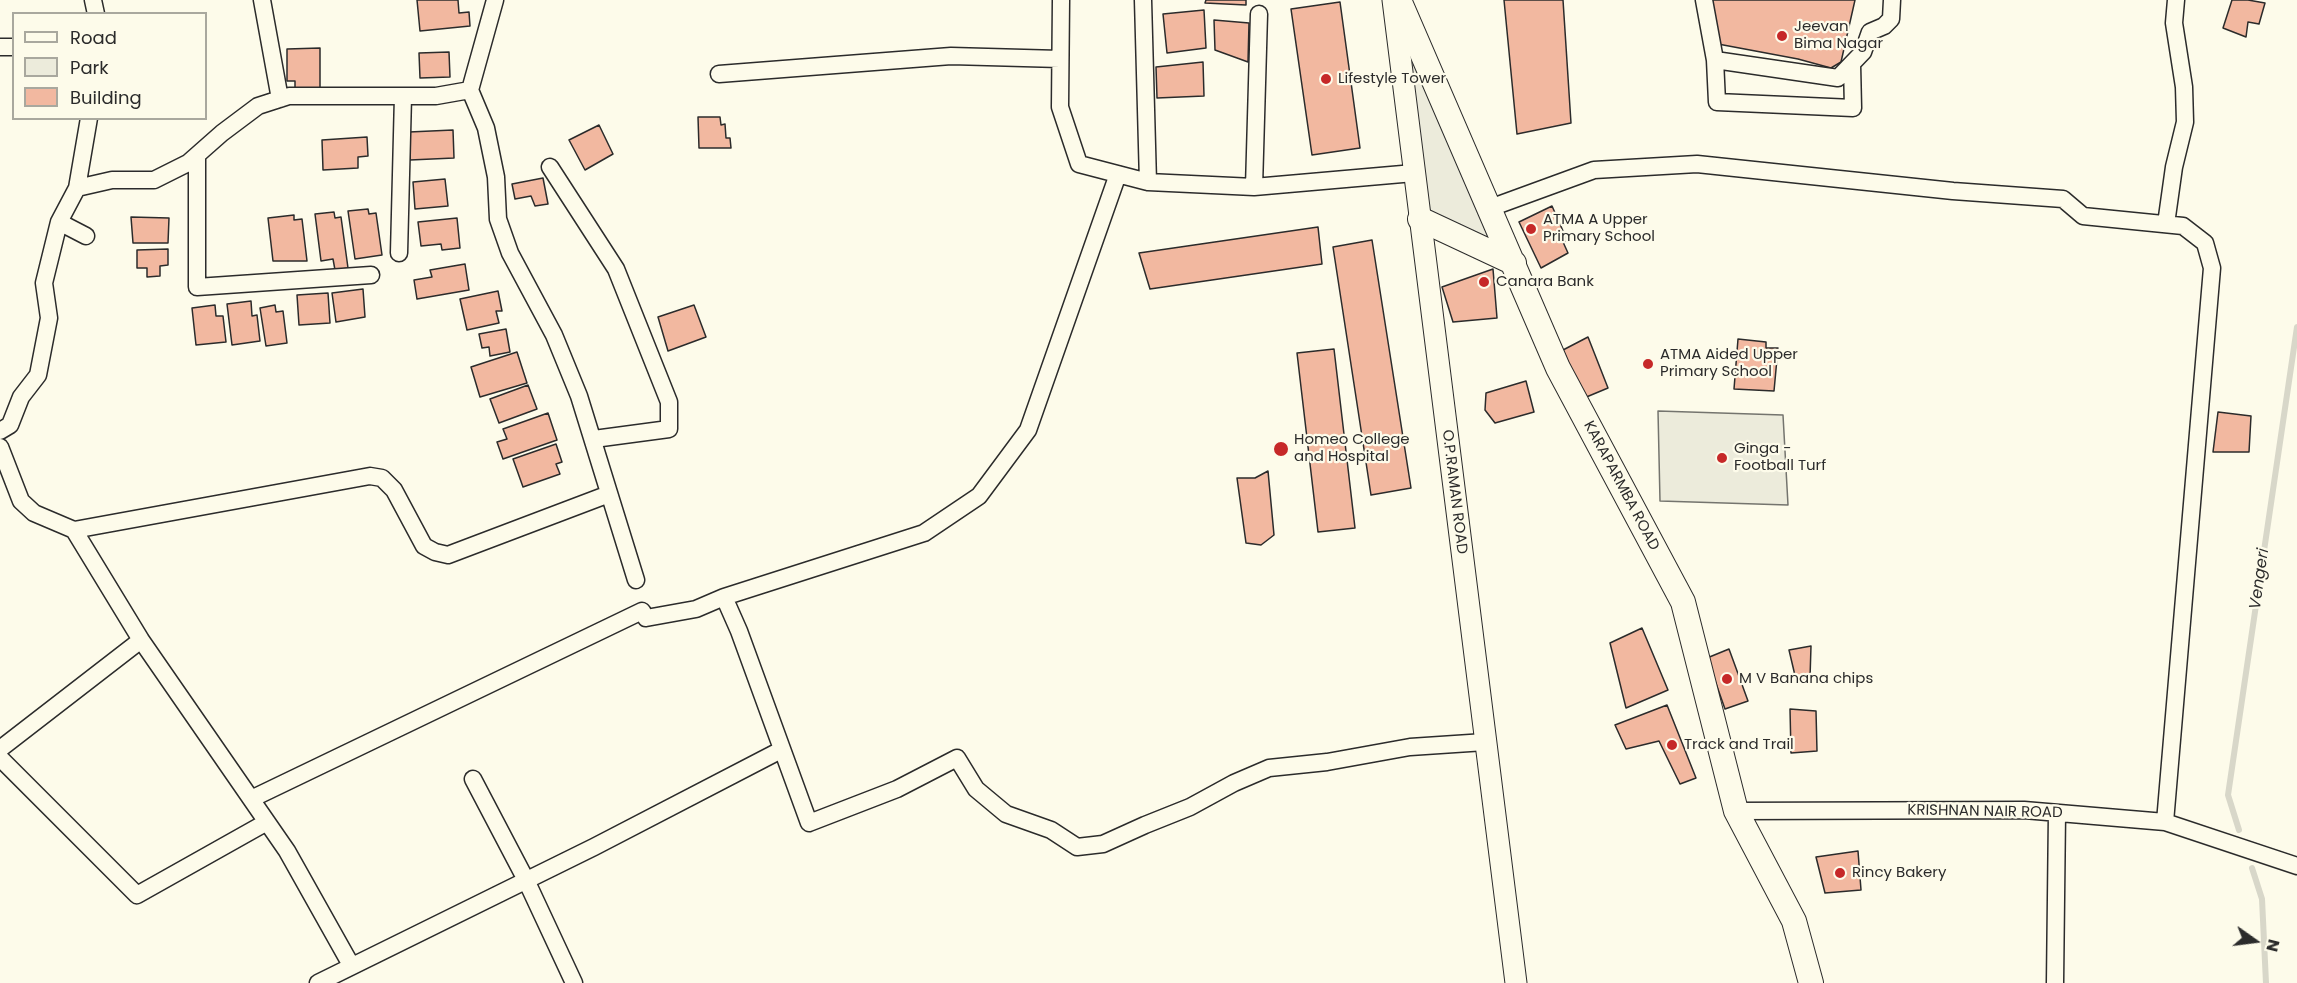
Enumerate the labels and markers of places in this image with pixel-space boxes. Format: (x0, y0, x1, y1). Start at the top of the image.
place label: Jeevan Bima Nagar (1794, 18, 1883, 53)
marker: Jeevan Bima Nagar (1775, 29, 1789, 43)
place label: Lifestyle Tower (1338, 70, 1446, 88)
marker: Lifestyle Tower (1319, 72, 1333, 86)
place label: ATMA A Upper Primary School (1543, 211, 1655, 246)
marker: ATMA A Upper Primary School (1524, 222, 1538, 236)
place label: Canara Bank (1496, 273, 1594, 291)
marker: Canara Bank (1477, 275, 1491, 289)
place label: ATMA Aided Upper Primary School (1660, 346, 1798, 381)
marker: ATMA Aided Upper Primary School (1641, 357, 1655, 371)
place label: Homeo College and Hospital (1294, 431, 1410, 466)
marker: Homeo College and Hospital (1272, 440, 1290, 458)
place label: Ginga - Football Turf (1734, 440, 1826, 475)
marker: Ginga - Football Turf (1715, 451, 1729, 465)
place label: M V Banana chips (1739, 670, 1873, 688)
marker: M V Banana chips (1720, 672, 1734, 686)
place label: Track and Trail (1684, 736, 1794, 754)
marker: Track and Trail (1665, 738, 1679, 752)
place label: Rincy Bakery (1852, 864, 1946, 882)
marker: Rincy Bakery (1833, 866, 1847, 880)

